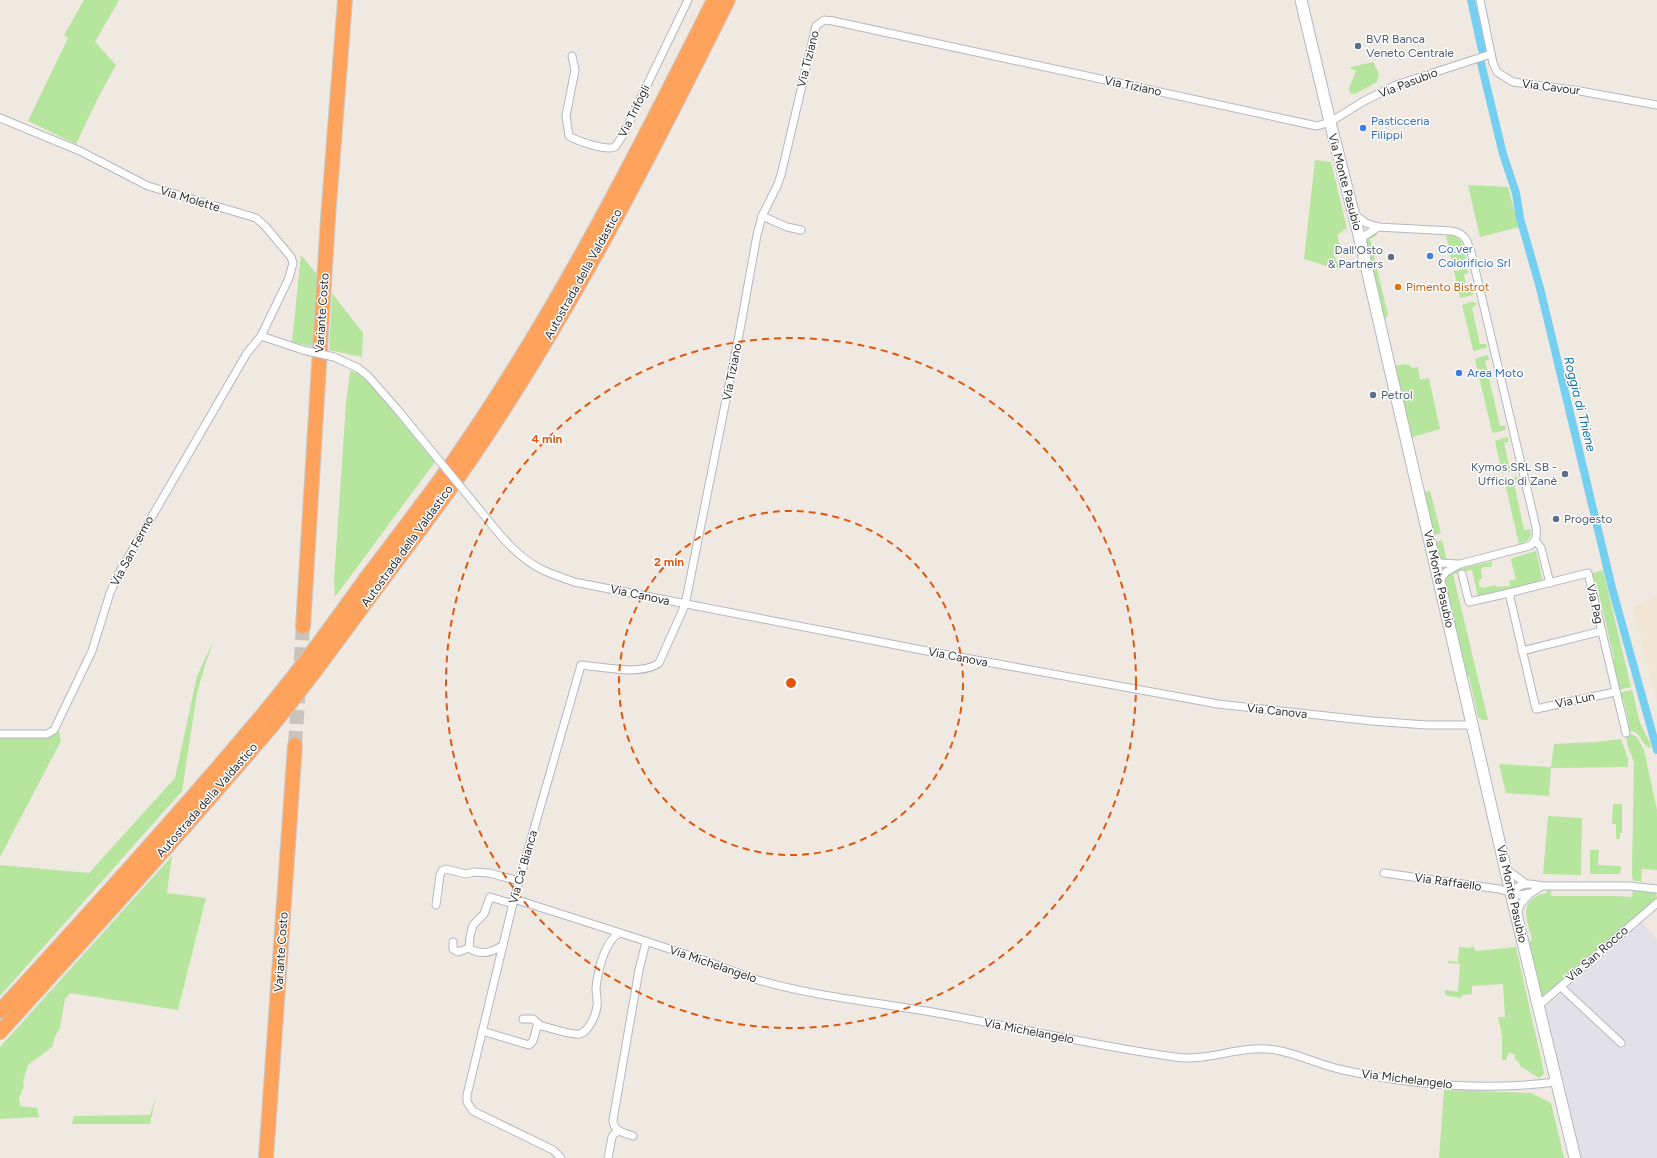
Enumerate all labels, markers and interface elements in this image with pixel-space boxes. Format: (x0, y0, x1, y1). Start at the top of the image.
street label: Via Tiziano (794, 29, 822, 89)
place label: BVR Banca Veneto Centrale (1366, 32, 1454, 60)
marker: BVR Banca Veneto Centrale (1353, 41, 1363, 51)
street label: Via Pasubio (1376, 65, 1440, 101)
street label: Via Tiziano (1103, 73, 1163, 99)
street label: Via Cavour (1521, 76, 1581, 98)
street label: Via Trifogli (615, 82, 653, 140)
place label: Pasticceria Filippi (1371, 114, 1429, 142)
marker: Pasticceria Filippi (1358, 123, 1368, 133)
street label: Via Monte Pasubio (1325, 132, 1365, 232)
street label: Via Molette (158, 183, 222, 215)
street label: Autostrada della Valdastico (541, 206, 625, 342)
place label: Co.ver Colorificio Srl (1438, 242, 1511, 270)
place label: Dall'Osto & Partners (1328, 243, 1383, 271)
marker: Co.ver Colorificio Srl (1425, 251, 1435, 261)
marker: Dall'Osto & Partners (1386, 252, 1396, 262)
street label: Variante Costo (312, 272, 332, 354)
place label: Pimento Bistrot (1406, 280, 1490, 294)
marker: Pimento Bistrot (1393, 282, 1403, 292)
street label: Via Tiziano (720, 342, 744, 402)
water label: Roggia di Thiene (1561, 355, 1599, 453)
place label: Area Moto (1467, 366, 1523, 380)
marker: Area Moto (1454, 368, 1464, 378)
place label: Petrol (1381, 388, 1413, 402)
marker: Petrol (1368, 390, 1378, 400)
text: 4 min (532, 432, 563, 446)
place label: Kymos SRL SB - Ufficio di Zanè (1471, 460, 1557, 488)
marker: Kymos SRL SB - Ufficio di Zanè (1560, 469, 1570, 479)
street label: Autostrada della Valdastico (358, 482, 456, 609)
place label: Progesto (1564, 512, 1613, 526)
street label: Via San Fermo (108, 513, 156, 589)
marker: Progesto (1551, 514, 1561, 524)
street label: Via Monte Pasubio (1421, 529, 1457, 629)
text: 2 min (654, 555, 684, 569)
street label: Via Canova (609, 582, 671, 608)
street label: Via Pag (1584, 583, 1606, 625)
street label: Via Canova (927, 644, 989, 670)
centre of rings (784, 676, 798, 690)
street label: Via Lun (1554, 689, 1596, 711)
street label: Via Canova (1246, 701, 1308, 721)
street label: Autostrada della Valdastico (154, 740, 260, 860)
street label: Via Ca' Bianca (506, 829, 540, 905)
street label: Via Monte Pasubio (1494, 844, 1530, 944)
street label: Via Raffaello (1414, 870, 1482, 894)
street label: Variante Costo (271, 911, 291, 993)
street label: Via San Rocco (1563, 923, 1631, 985)
street label: Via Michelangelo (667, 942, 759, 986)
street label: Via Michelangelo (983, 1015, 1075, 1047)
street label: Via Michelangelo (1361, 1066, 1453, 1092)

